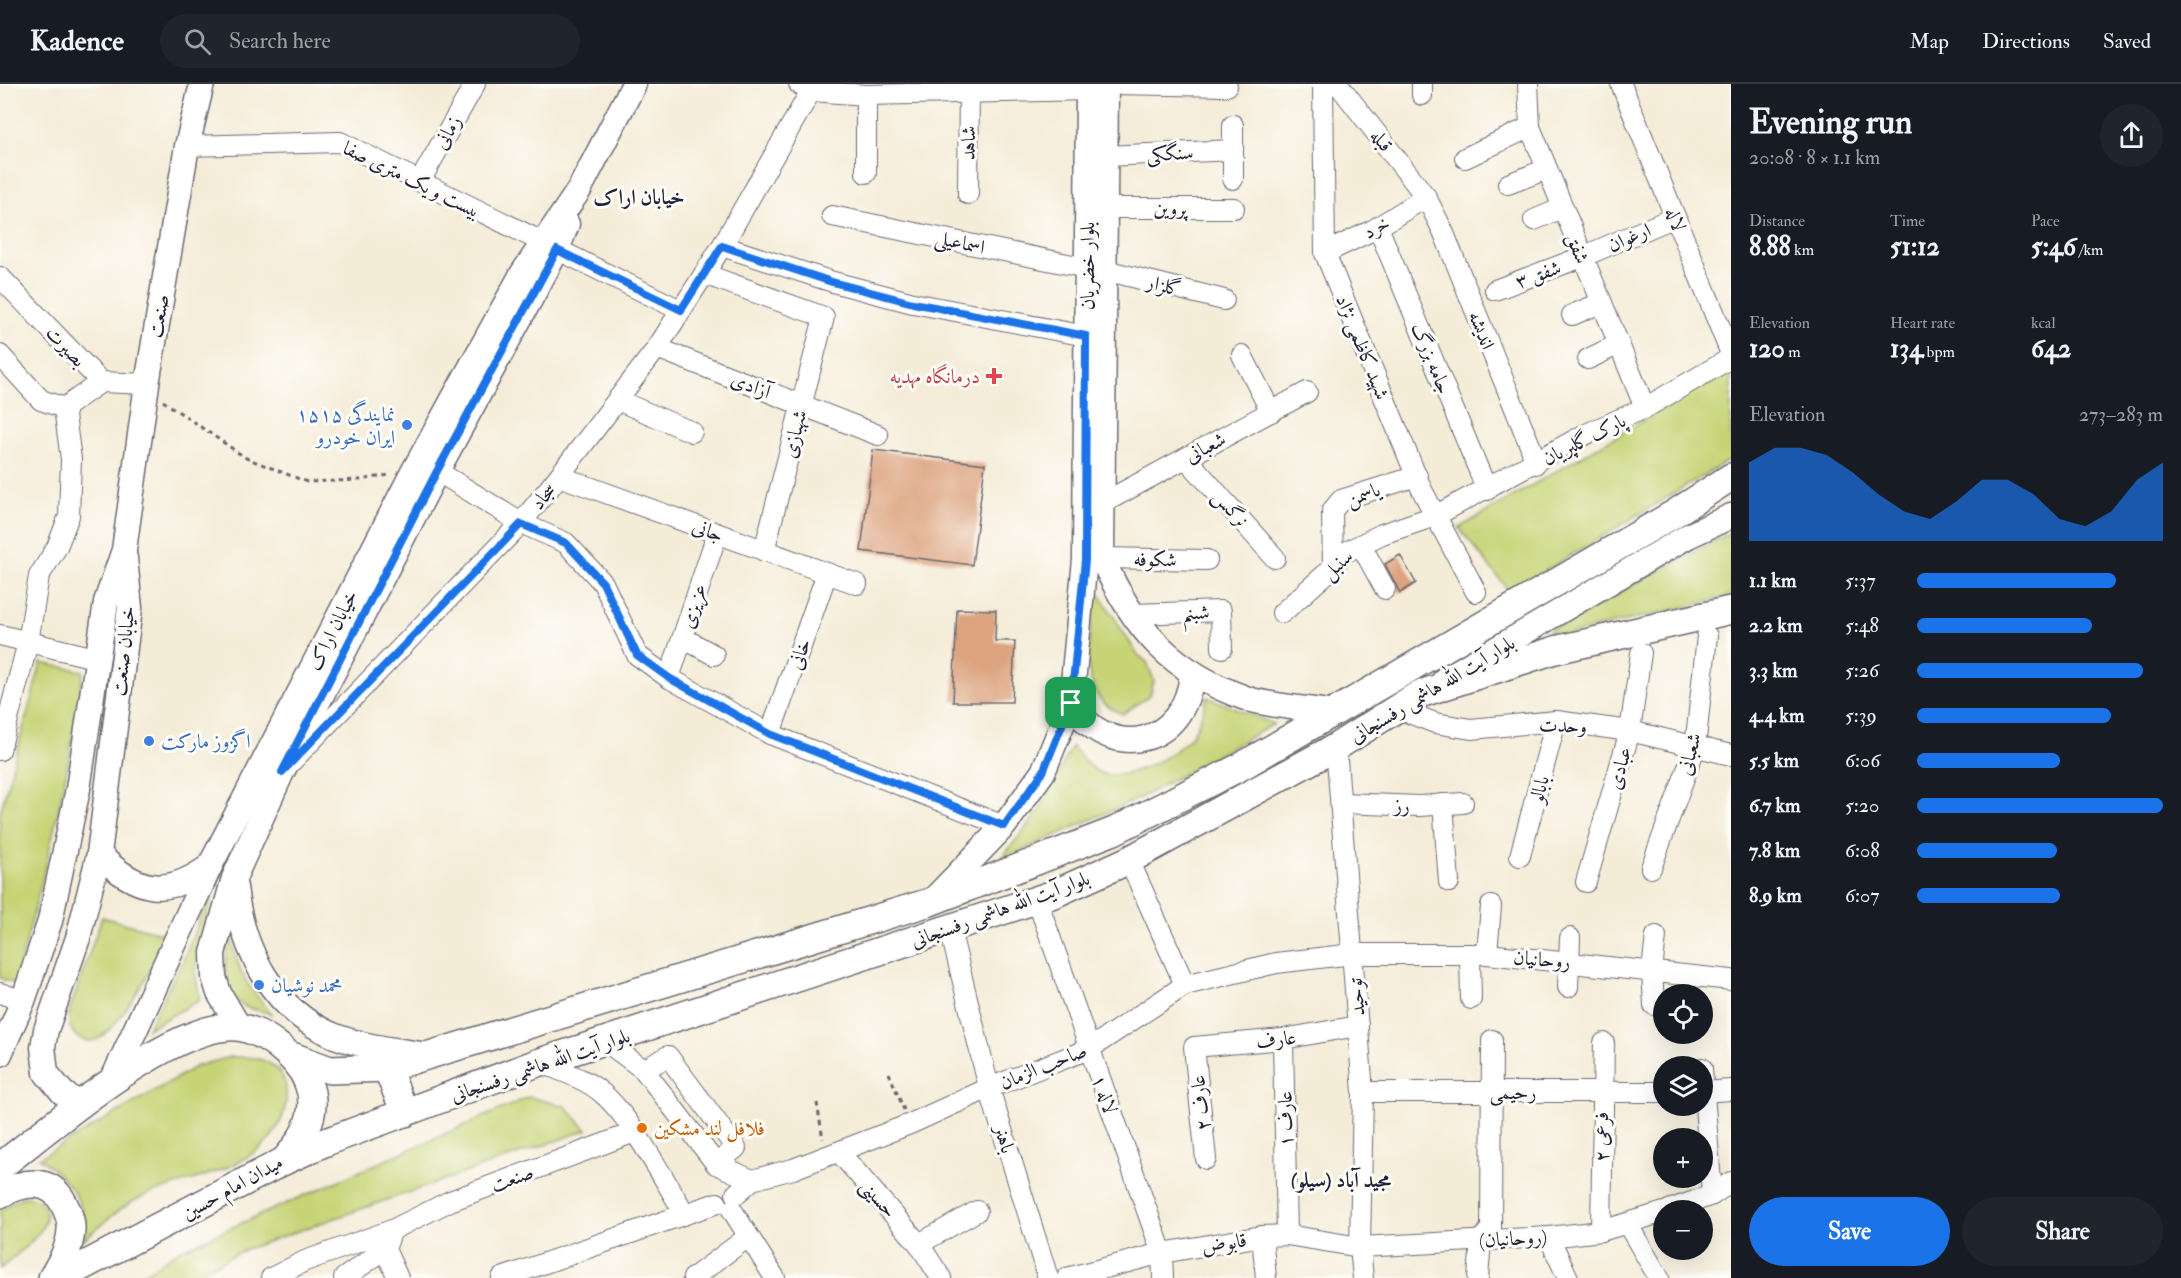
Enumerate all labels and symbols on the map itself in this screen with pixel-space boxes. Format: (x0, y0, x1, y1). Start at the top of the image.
street label: زمانی (428, 111, 467, 154)
street label: قبله (1365, 124, 1398, 157)
street label: شاهد (956, 126, 981, 160)
street label: بیست و یک متری صفا (339, 135, 485, 224)
street label: سنگکی (1146, 139, 1194, 168)
district label: خیابان اراک (593, 184, 685, 211)
street label: پروین (1153, 196, 1189, 222)
street label: لاله (1659, 203, 1692, 235)
street label: خرد (1359, 210, 1394, 245)
street label: ارغوان (1604, 217, 1655, 258)
street label: بلوار خضریان (1075, 222, 1101, 310)
street label: اسماعیلی (932, 225, 987, 262)
street label: شفق (1560, 229, 1595, 267)
street label: شفق ۳ (1512, 255, 1565, 294)
street label: گلزار (1142, 269, 1184, 302)
street label: شهید کاظمی نژاد (1329, 291, 1395, 404)
street label: صنعت (142, 292, 175, 340)
street label: اندیشه (1463, 307, 1500, 353)
street label: جامه بزرگ (1406, 319, 1457, 398)
street label: بصیرت (40, 320, 91, 372)
place label: درمانگاه مهدیه (890, 363, 980, 389)
street label: آزادی (727, 366, 777, 405)
marker: درمانگاه مهدیه (985, 367, 1003, 385)
place label: نمایندگی ۱۵۱۵ ایران خودرو (296, 399, 395, 450)
street label: شهبازی (776, 407, 813, 461)
street label: پارک گلپریان (1538, 407, 1632, 473)
marker: نمایندگی ۱۵۱۵ ایران خودرو (400, 418, 414, 432)
street label: شعبانی (1180, 426, 1230, 469)
street label: یاسمن (1343, 476, 1385, 513)
street label: سجاد (525, 478, 562, 515)
street label: نرگس (1206, 484, 1254, 533)
street label: جانی (689, 513, 727, 548)
street label: سنبل (1316, 544, 1360, 586)
street label: شکوفه (1133, 547, 1177, 572)
street label: عزیزی (675, 581, 713, 632)
street label: خیابان اراک (301, 586, 363, 675)
street label: شبنم (1182, 600, 1210, 632)
street label: خیابان صنعت (106, 605, 141, 697)
street label: بلوار آیت الله هاشمی رفسنجانی (1343, 628, 1520, 750)
street label: خانی (783, 635, 816, 673)
pin (1045, 677, 1096, 728)
street label: وحدت (1539, 712, 1587, 739)
place label: اگزوز مارکت (161, 728, 251, 754)
street label: شعبانی (1672, 730, 1707, 778)
marker: اگزوز مارکت (142, 734, 156, 748)
street label: عبادی (1601, 744, 1637, 792)
street label: بابالو (1523, 773, 1555, 807)
street label: رز (1392, 793, 1410, 818)
street label: بلوار آیت الله هاشمی رفسنجانی (906, 863, 1093, 954)
street label: روحانیان (1512, 945, 1572, 974)
place label: محمد نوشیان (271, 973, 342, 998)
street label: توحید (1342, 977, 1371, 1017)
marker: محمد نوشیان (252, 978, 266, 992)
street label: بلوار آیت الله هاشمی رفسنجانی (446, 1020, 634, 1109)
street label: عارف (1255, 1025, 1297, 1054)
street label: صاحب الزمان (996, 1038, 1091, 1096)
street label: لاله ۱ (1086, 1071, 1123, 1117)
street label: عارف ۲ (1185, 1074, 1216, 1132)
street label: رحیمی (1490, 1080, 1536, 1106)
street label: عارف ۱ (1273, 1091, 1298, 1147)
street label: فرعی ۲ (1589, 1112, 1614, 1162)
place label: فلافل لند مشکین (654, 1116, 765, 1143)
street label: باهنر (988, 1120, 1021, 1156)
marker: فلافل لند مشکین (635, 1121, 649, 1135)
street label: میدان امام حسین (177, 1149, 290, 1230)
street label: صنعت (487, 1159, 537, 1198)
district label: (مجید آباد (سیلو (1291, 1167, 1392, 1194)
street label: حسینی (853, 1174, 902, 1224)
street label: (روحانیان) (1478, 1224, 1548, 1253)
street label: قابوض (1200, 1227, 1249, 1260)

